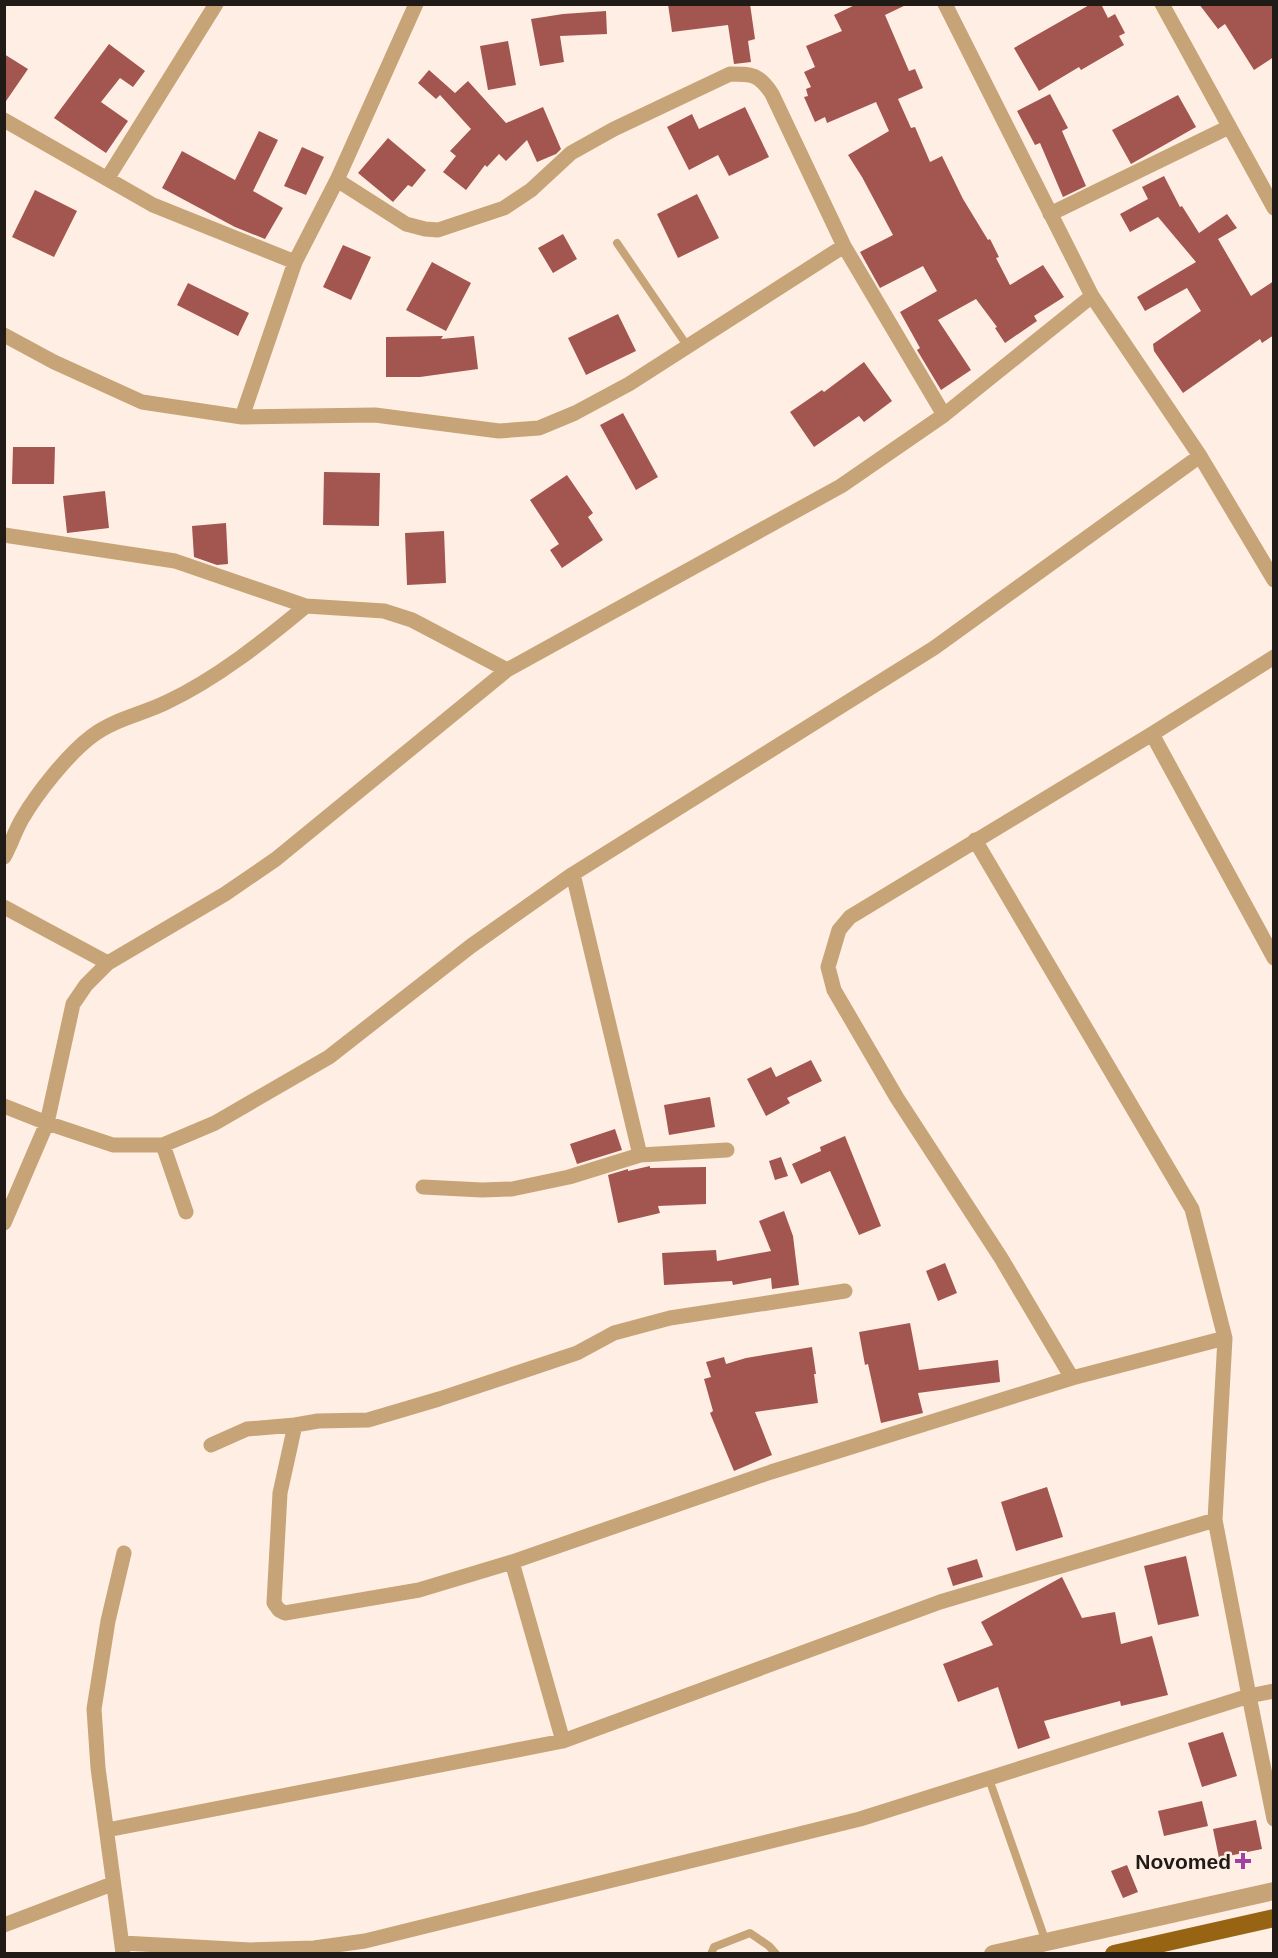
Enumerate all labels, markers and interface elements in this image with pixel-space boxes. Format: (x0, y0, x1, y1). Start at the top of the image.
place label: Novomed (1135, 1850, 1231, 1873)
marker: Novomed (1236, 1854, 1250, 1868)

